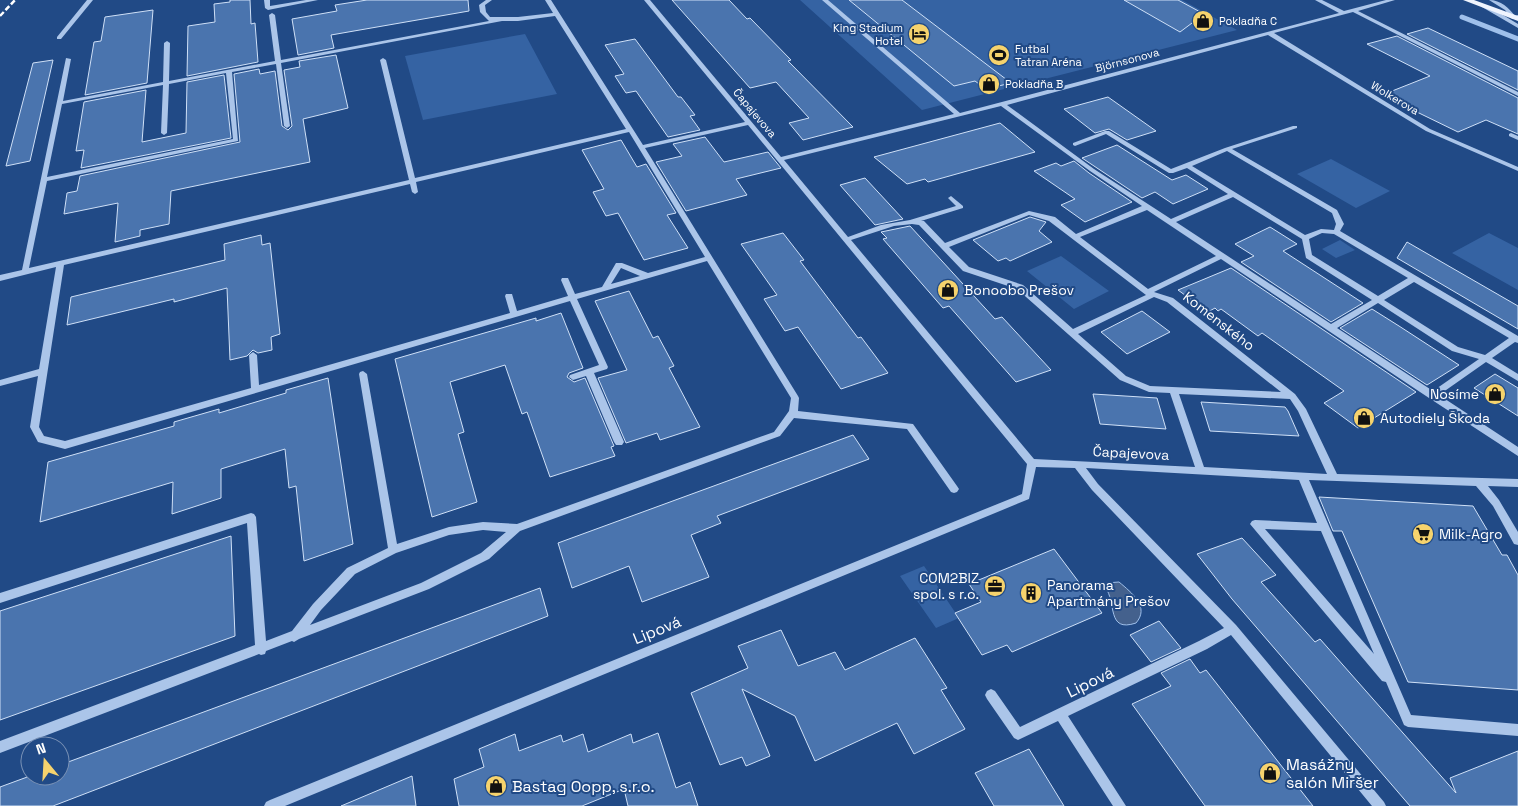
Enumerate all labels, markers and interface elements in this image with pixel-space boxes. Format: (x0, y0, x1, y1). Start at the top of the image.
shop icon: Pokladňa C (1191, 9, 1215, 33)
place label: Pokladňa C (1219, 14, 1277, 28)
place label: King Stadium Hotel (833, 21, 903, 48)
hotel icon: King Stadium Hotel (907, 22, 931, 46)
place label: Futbal Tatran Aréna (1015, 42, 1082, 69)
sports icon: Futbal Tatran Aréna (987, 43, 1011, 67)
street label: Björnsonova (1093, 45, 1161, 75)
shop icon: Pokladňa B (977, 72, 1001, 96)
place label: Pokladňa B (1005, 77, 1063, 91)
street label: Wolkerova (1368, 78, 1422, 118)
street label: Čapajevova (730, 85, 780, 141)
shop icon: Bonoobo Prešov (936, 278, 960, 302)
place label: Bonoobo Prešov (964, 281, 1075, 299)
street label: Komenského (1180, 287, 1258, 355)
shop icon: Nosíme (1483, 382, 1507, 406)
place label: Nosíme (1430, 385, 1479, 403)
shop icon: Autodiely Škoda (1352, 406, 1376, 430)
place label: Autodiely Škoda (1380, 409, 1490, 427)
street label: Čapajevova (1092, 442, 1170, 464)
supermarket icon: Milk-Agro (1411, 522, 1435, 546)
place label: Milk-Agro (1439, 525, 1503, 543)
place label: COM2BIZ spol. s r.o. (913, 569, 979, 603)
office icon: COM2BIZ spol. s r.o. (983, 574, 1007, 598)
place label: Panorama Apartmány Prešov (1047, 576, 1171, 610)
building icon: Panorama Apartmány Prešov (1019, 581, 1043, 605)
street label: Lipová (630, 611, 684, 649)
street label: Lipová (1063, 662, 1117, 702)
north arrow (20, 736, 70, 786)
text: N (34, 739, 48, 759)
place label: Masážny salón Miršer (1286, 754, 1379, 793)
shop icon: Masážny salón Miršer (1258, 761, 1282, 785)
shop icon: Bastag Oopp, s.r.o. (484, 774, 508, 798)
place label: Bastag Oopp, s.r.o. (512, 776, 655, 797)

